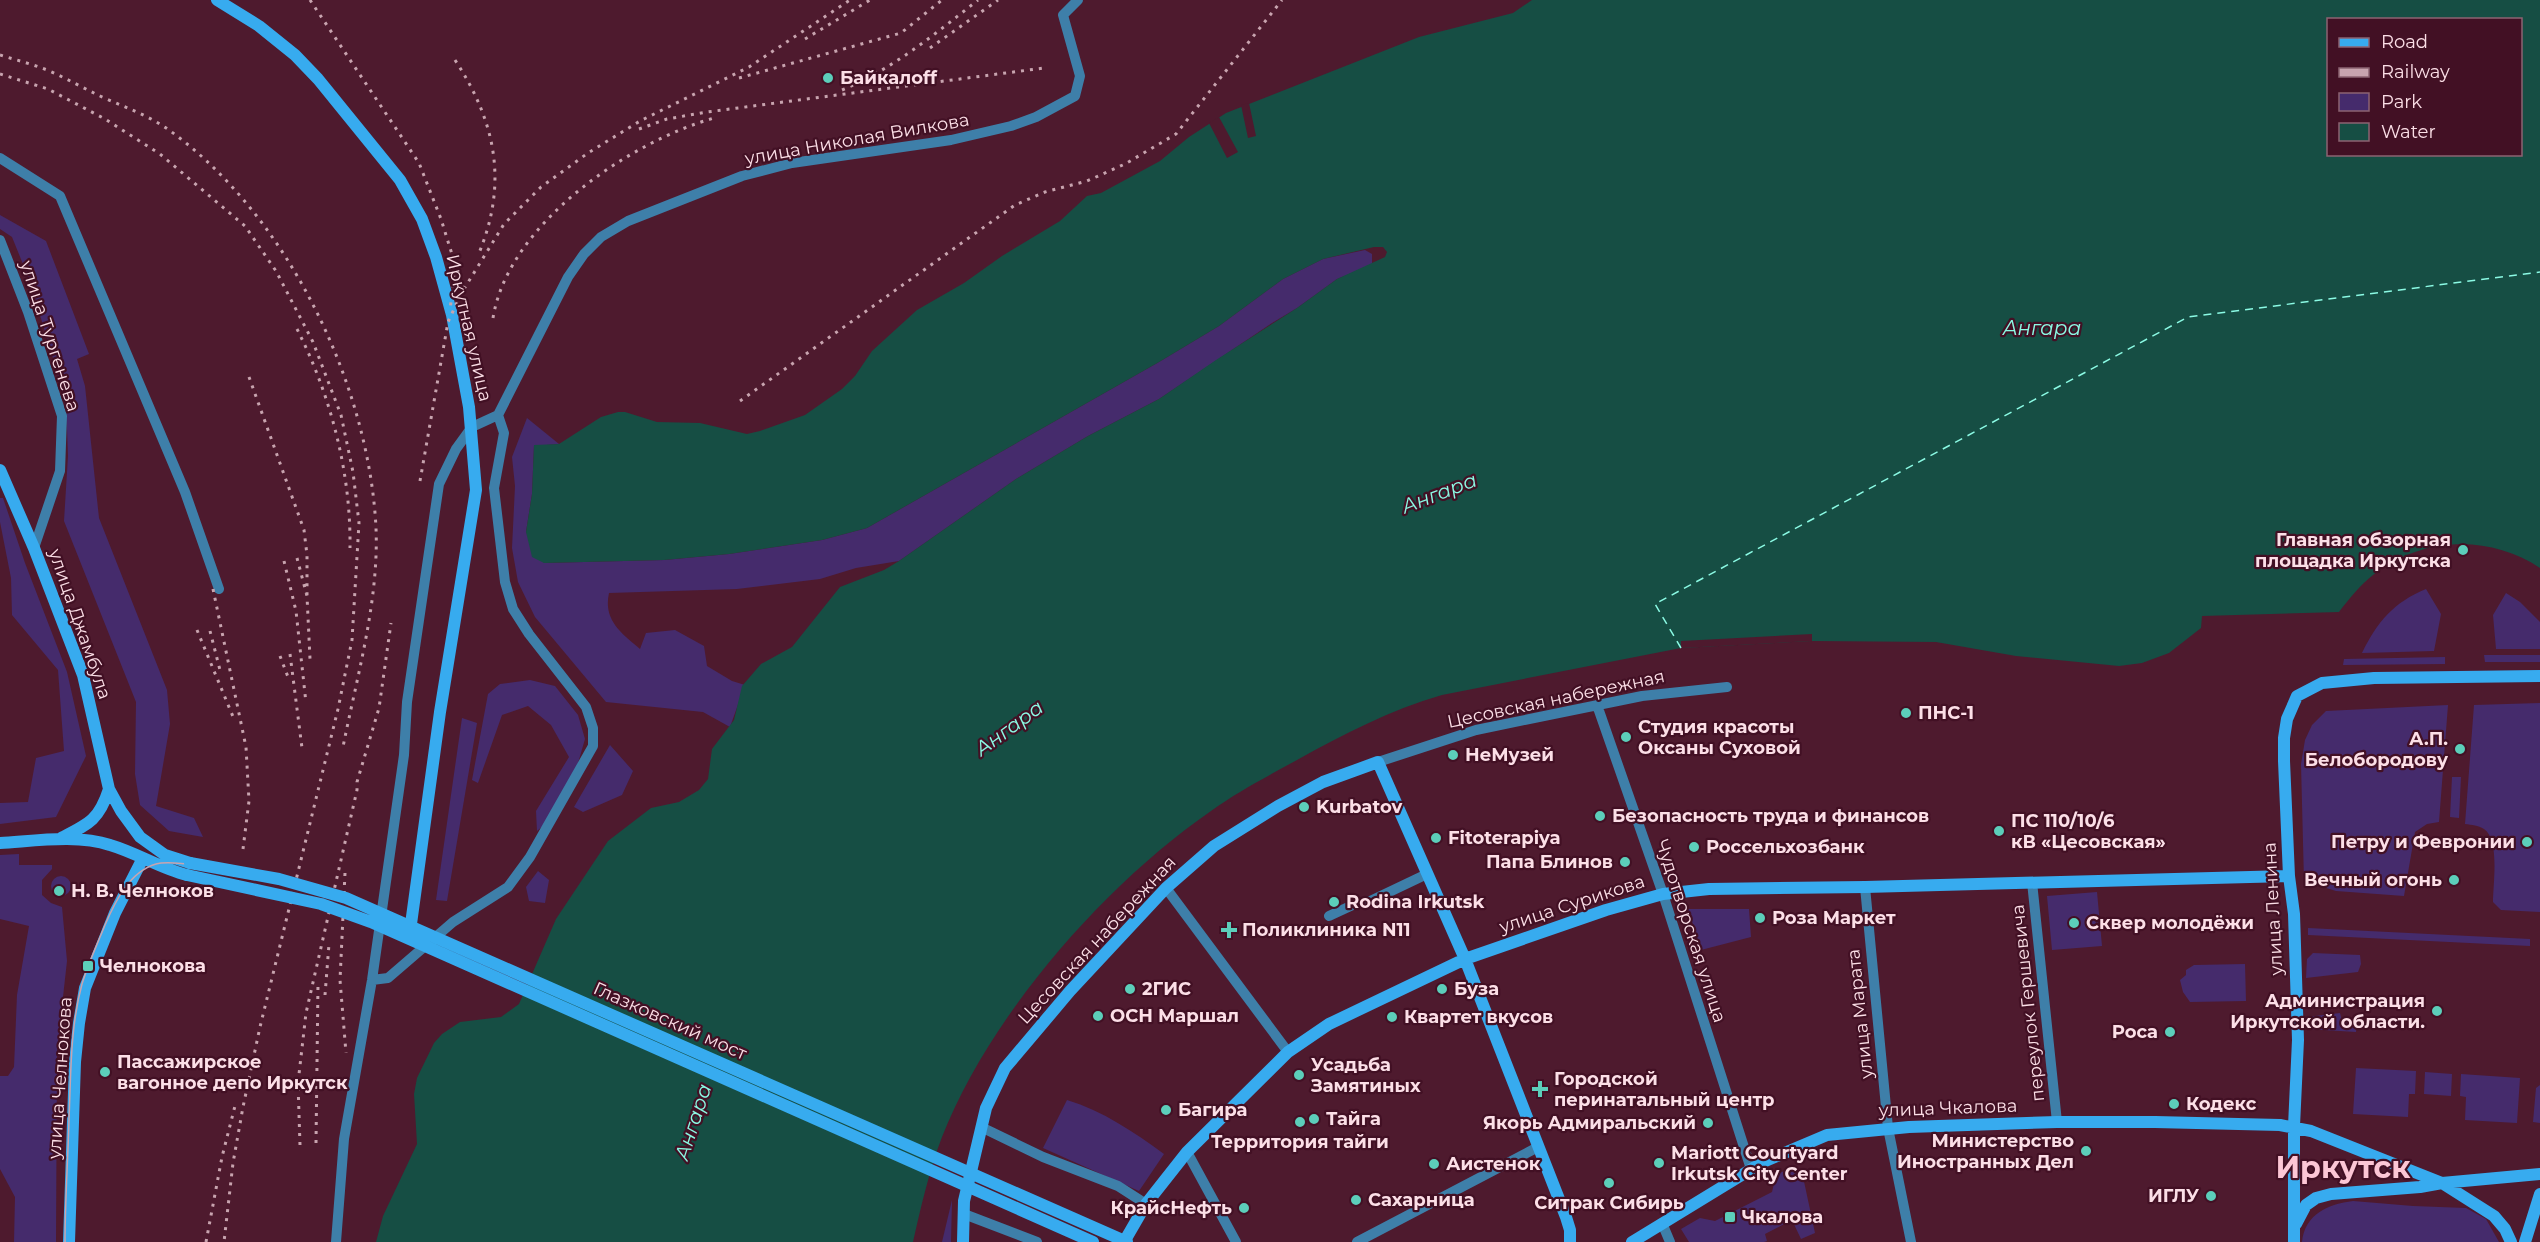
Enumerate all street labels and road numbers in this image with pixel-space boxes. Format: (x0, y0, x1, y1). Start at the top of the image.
street label: улица Николая Вилкова (742, 108, 971, 170)
street label: Иркутная улица (441, 252, 497, 404)
street label: улица Тургенева (15, 257, 85, 414)
street label: улица Джамбула (44, 545, 116, 702)
street label: Цесовская набережная (1445, 665, 1667, 733)
street label: Чудотворская улица (1651, 837, 1731, 1025)
street label: улица Ленина (2259, 842, 2288, 977)
street label: Цесовская набережная (1013, 851, 1181, 1029)
street label: улица Сурикова (1496, 870, 1647, 938)
street label: переулок Гершевича (2007, 903, 2049, 1103)
street label: улица Марата (1842, 948, 1878, 1081)
street label: Глазковский мост (590, 977, 751, 1065)
street label: улица Челнокова (43, 996, 77, 1161)
street label: улица Чкалова (1877, 1095, 2018, 1121)

